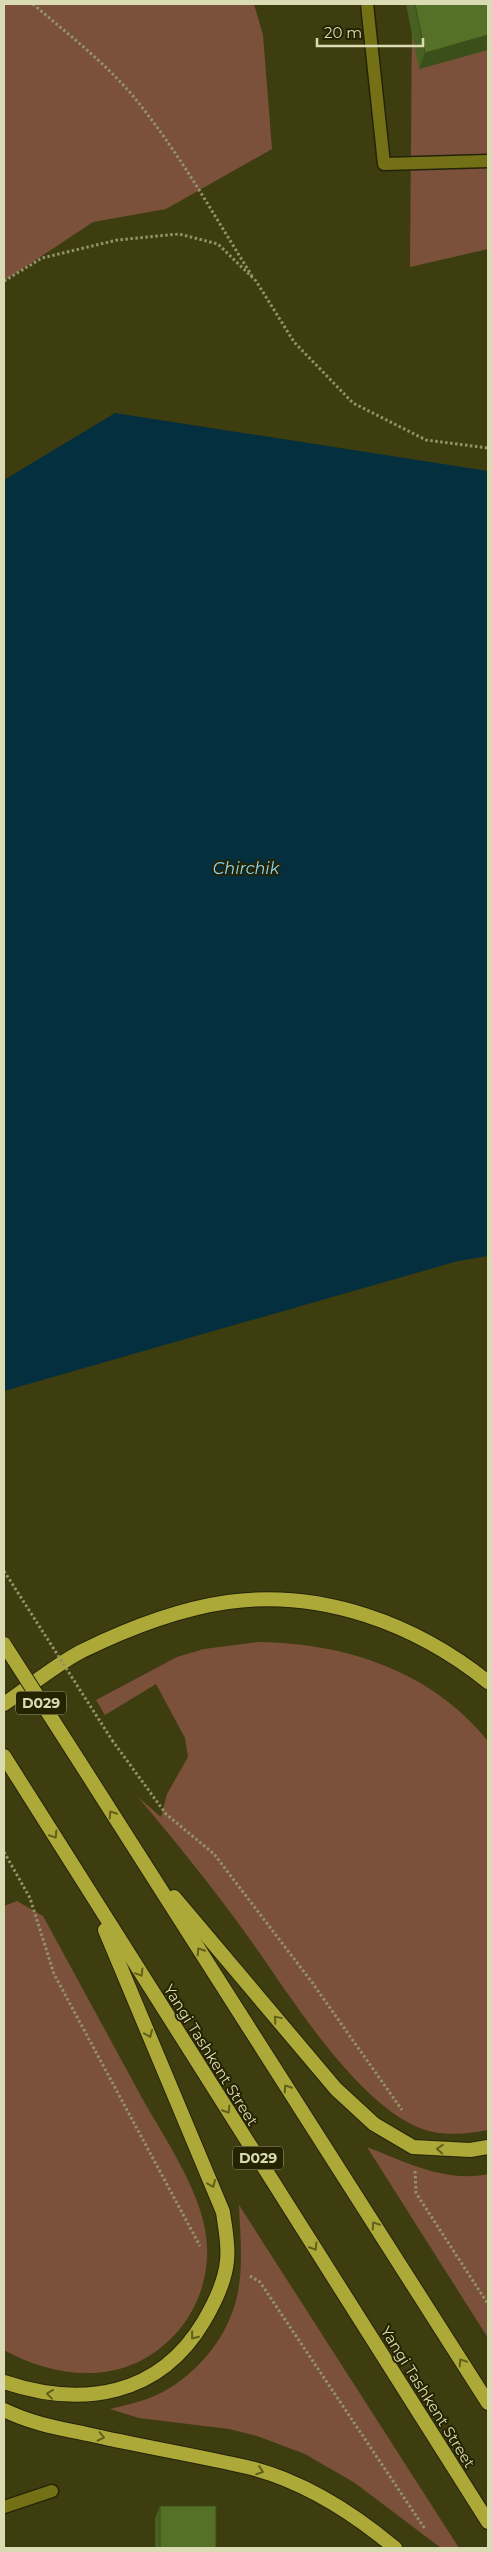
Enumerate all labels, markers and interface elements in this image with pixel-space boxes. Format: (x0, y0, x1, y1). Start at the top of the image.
scale bar (317, 15, 423, 47)
text: 20 m (324, 23, 362, 42)
water label: Chirchik (213, 859, 281, 878)
road number: D029 (16, 1692, 66, 1715)
one-way arrow (109, 1810, 119, 1819)
one-way arrow (47, 1830, 57, 1839)
one-way arrow (197, 1947, 206, 1956)
one-way arrow (134, 1967, 143, 1976)
street label: Yangi Tashkent Street (160, 1981, 262, 2129)
one-way arrow (274, 2016, 283, 2025)
one-way arrow (142, 2029, 153, 2038)
one-way arrow (284, 2084, 294, 2093)
one-way arrow (221, 2105, 231, 2114)
one-way arrow (436, 2144, 444, 2155)
road number: D029 (233, 2146, 283, 2170)
one-way arrow (205, 2179, 216, 2188)
one-way arrow (371, 2221, 381, 2230)
one-way arrow (308, 2242, 318, 2251)
street label: Yangi Tashkent Street (377, 2323, 479, 2471)
one-way arrow (191, 2330, 199, 2339)
one-way arrow (459, 2358, 468, 2367)
one-way arrow (46, 2389, 54, 2400)
one-way arrow (96, 2431, 105, 2442)
one-way arrow (255, 2465, 263, 2475)

